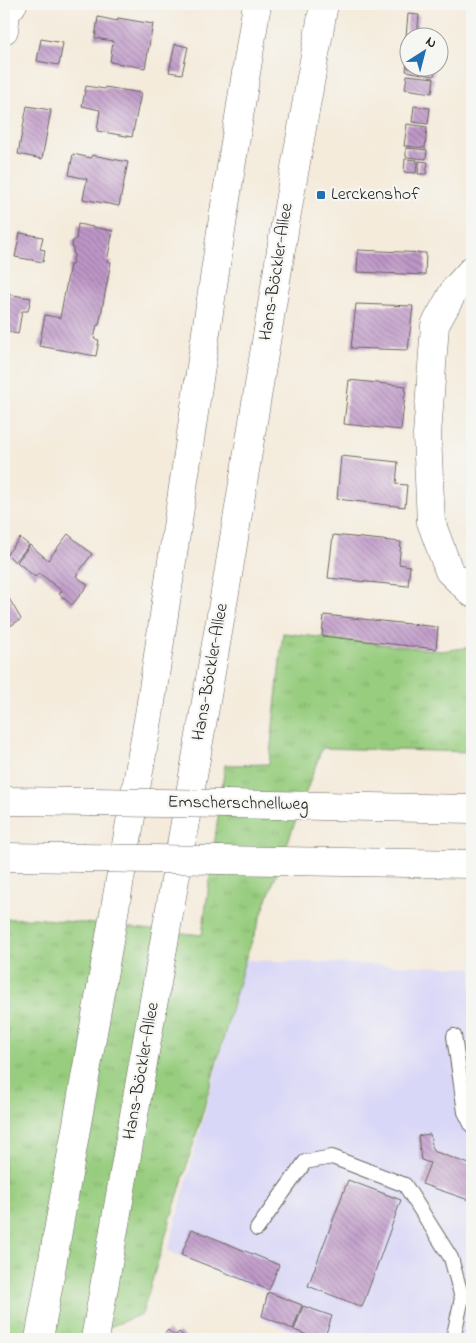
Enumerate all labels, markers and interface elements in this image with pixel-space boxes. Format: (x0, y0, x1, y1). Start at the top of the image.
north arrow (398, 28, 448, 78)
text: N (421, 31, 441, 54)
place label: Lerckenshof (331, 182, 420, 208)
marker: Lerckenshof (315, 189, 327, 201)
street label: Hans-Böckler-Allee (253, 200, 301, 343)
street label: Hans-Böckler-Allee (186, 600, 236, 743)
street label: Emscherschnellweg (167, 790, 309, 819)
street label: Hans-Böckler-Allee (117, 999, 167, 1142)

